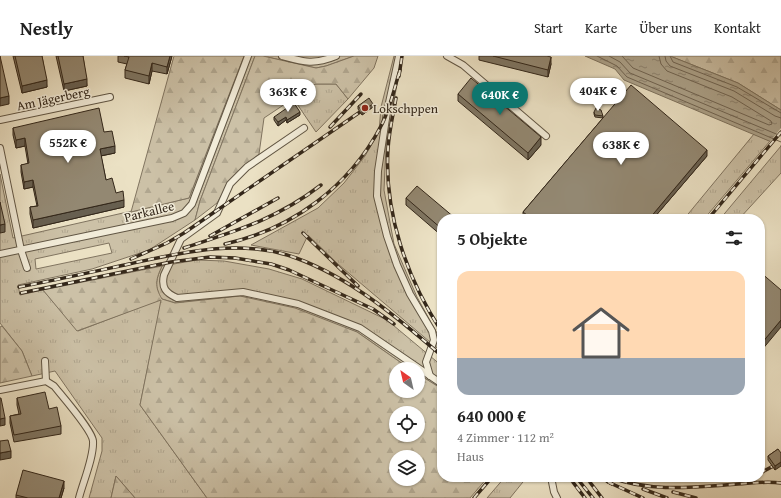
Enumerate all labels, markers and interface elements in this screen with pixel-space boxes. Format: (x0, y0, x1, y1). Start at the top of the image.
text: Nestly (20, 14, 73, 42)
text: Start (534, 18, 563, 38)
text: Karte (585, 18, 617, 38)
text: Über uns (639, 18, 692, 38)
text: Kontakt (714, 18, 761, 38)
pin: 404K € (565, 78, 631, 112)
pin: 363K € (255, 79, 321, 113)
street label: Am Jägerberg (15, 81, 92, 115)
text: 404K € (579, 81, 617, 100)
text: 363K € (269, 82, 307, 101)
pin: 640K € (467, 82, 533, 116)
text: 640K € (481, 85, 519, 104)
place label: Lokschppen (373, 99, 439, 118)
marker: Lokschppen (360, 103, 370, 113)
pin: 552K € (35, 130, 101, 164)
pin: 638K € (588, 132, 654, 166)
text: 552K € (49, 133, 87, 152)
text: 638K € (602, 135, 640, 154)
street label: Parkallee (122, 196, 176, 227)
text: 5 Objekte (457, 226, 527, 251)
icon: filters (723, 227, 745, 249)
icon: home (565, 297, 637, 369)
north arrow (389, 362, 425, 398)
map controls (389, 362, 425, 486)
text: 640 000 € (457, 403, 526, 428)
button: locate (389, 406, 425, 442)
text: 4 Zimmer · 112 m² (457, 428, 554, 447)
text: Haus (457, 447, 484, 466)
button: layers (389, 450, 425, 486)

